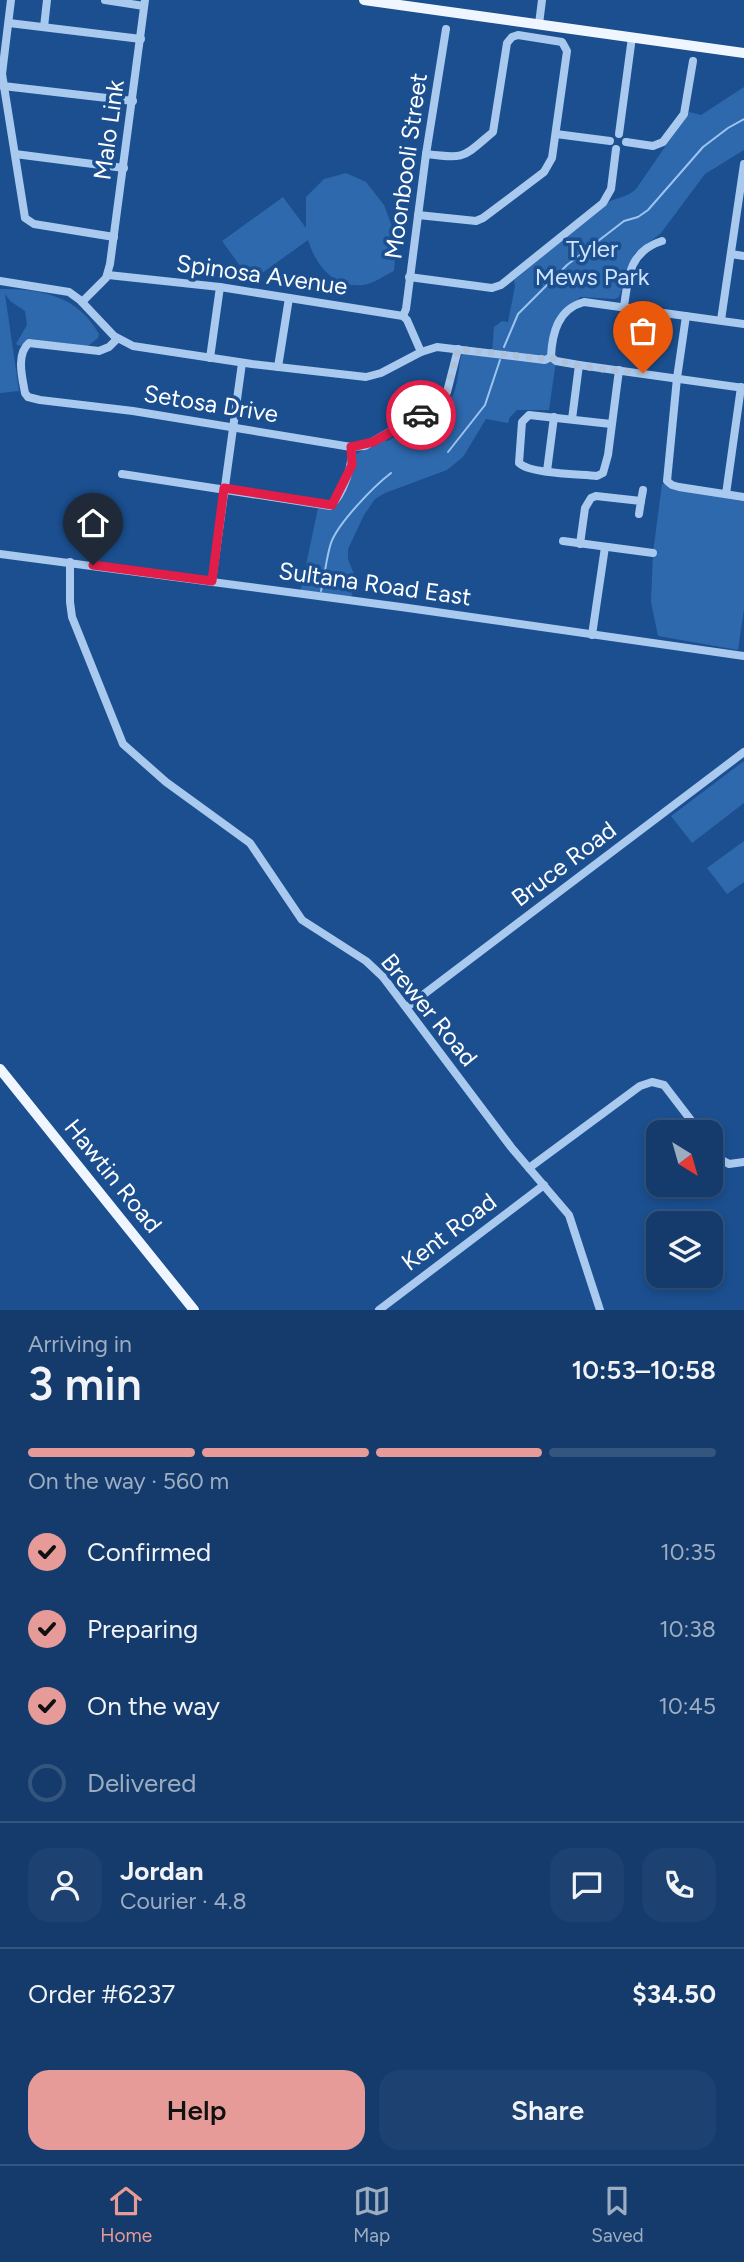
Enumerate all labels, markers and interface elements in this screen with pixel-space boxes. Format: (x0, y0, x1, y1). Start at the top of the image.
street label: Moonbooli Street (378, 71, 433, 261)
street label: Malo Link (87, 78, 130, 182)
park label: Tyler Mews Park (535, 234, 650, 291)
street label: Spinosa Avenue (175, 248, 349, 301)
pin (613, 301, 673, 373)
icon: bag (624, 312, 662, 350)
street label: Setosa Drive (142, 379, 280, 428)
courier (386, 380, 456, 450)
icon: car (402, 396, 440, 434)
pin (63, 493, 123, 565)
icon: home (74, 504, 112, 542)
street label: Sultana Road East (277, 556, 473, 611)
street label: Bruce Road (506, 815, 622, 912)
street label: Brewer Road (375, 948, 484, 1072)
street label: Hawtin Road (59, 1113, 168, 1238)
north arrow (646, 1120, 723, 1197)
map controls (646, 1120, 723, 1288)
street label: Kent Road (396, 1187, 502, 1277)
button: layers (646, 1211, 723, 1288)
text: Arriving in (28, 1330, 132, 1358)
text: 10:53–10:58 (571, 1354, 716, 1386)
text: 3 min (28, 1356, 142, 1412)
text: On the way · 560 m (28, 1467, 229, 1495)
icon: check (28, 1533, 66, 1571)
text: Confirmed (87, 1536, 211, 1568)
text: 10:35 (660, 1538, 716, 1566)
icon: check (28, 1610, 66, 1648)
text: Preparing (87, 1613, 198, 1645)
text: 10:38 (659, 1615, 716, 1643)
icon: check (28, 1687, 66, 1725)
text: On the way (87, 1690, 220, 1722)
text: 10:45 (658, 1692, 716, 1720)
text: Delivered (87, 1767, 196, 1799)
button: person (28, 1848, 102, 1922)
button: chat (550, 1848, 624, 1922)
button: phone (642, 1848, 716, 1922)
text: Jordan (120, 1855, 203, 1887)
text: Courier · 4.8 (120, 1887, 247, 1915)
text: Order #6237 (28, 1978, 175, 2010)
text: $34.50 (632, 1978, 716, 2010)
button: Help (28, 2070, 365, 2150)
button: Share (379, 2070, 716, 2150)
tab: Home (100, 2182, 152, 2247)
tab: Map (353, 2182, 391, 2247)
tab: Saved (591, 2182, 644, 2247)

